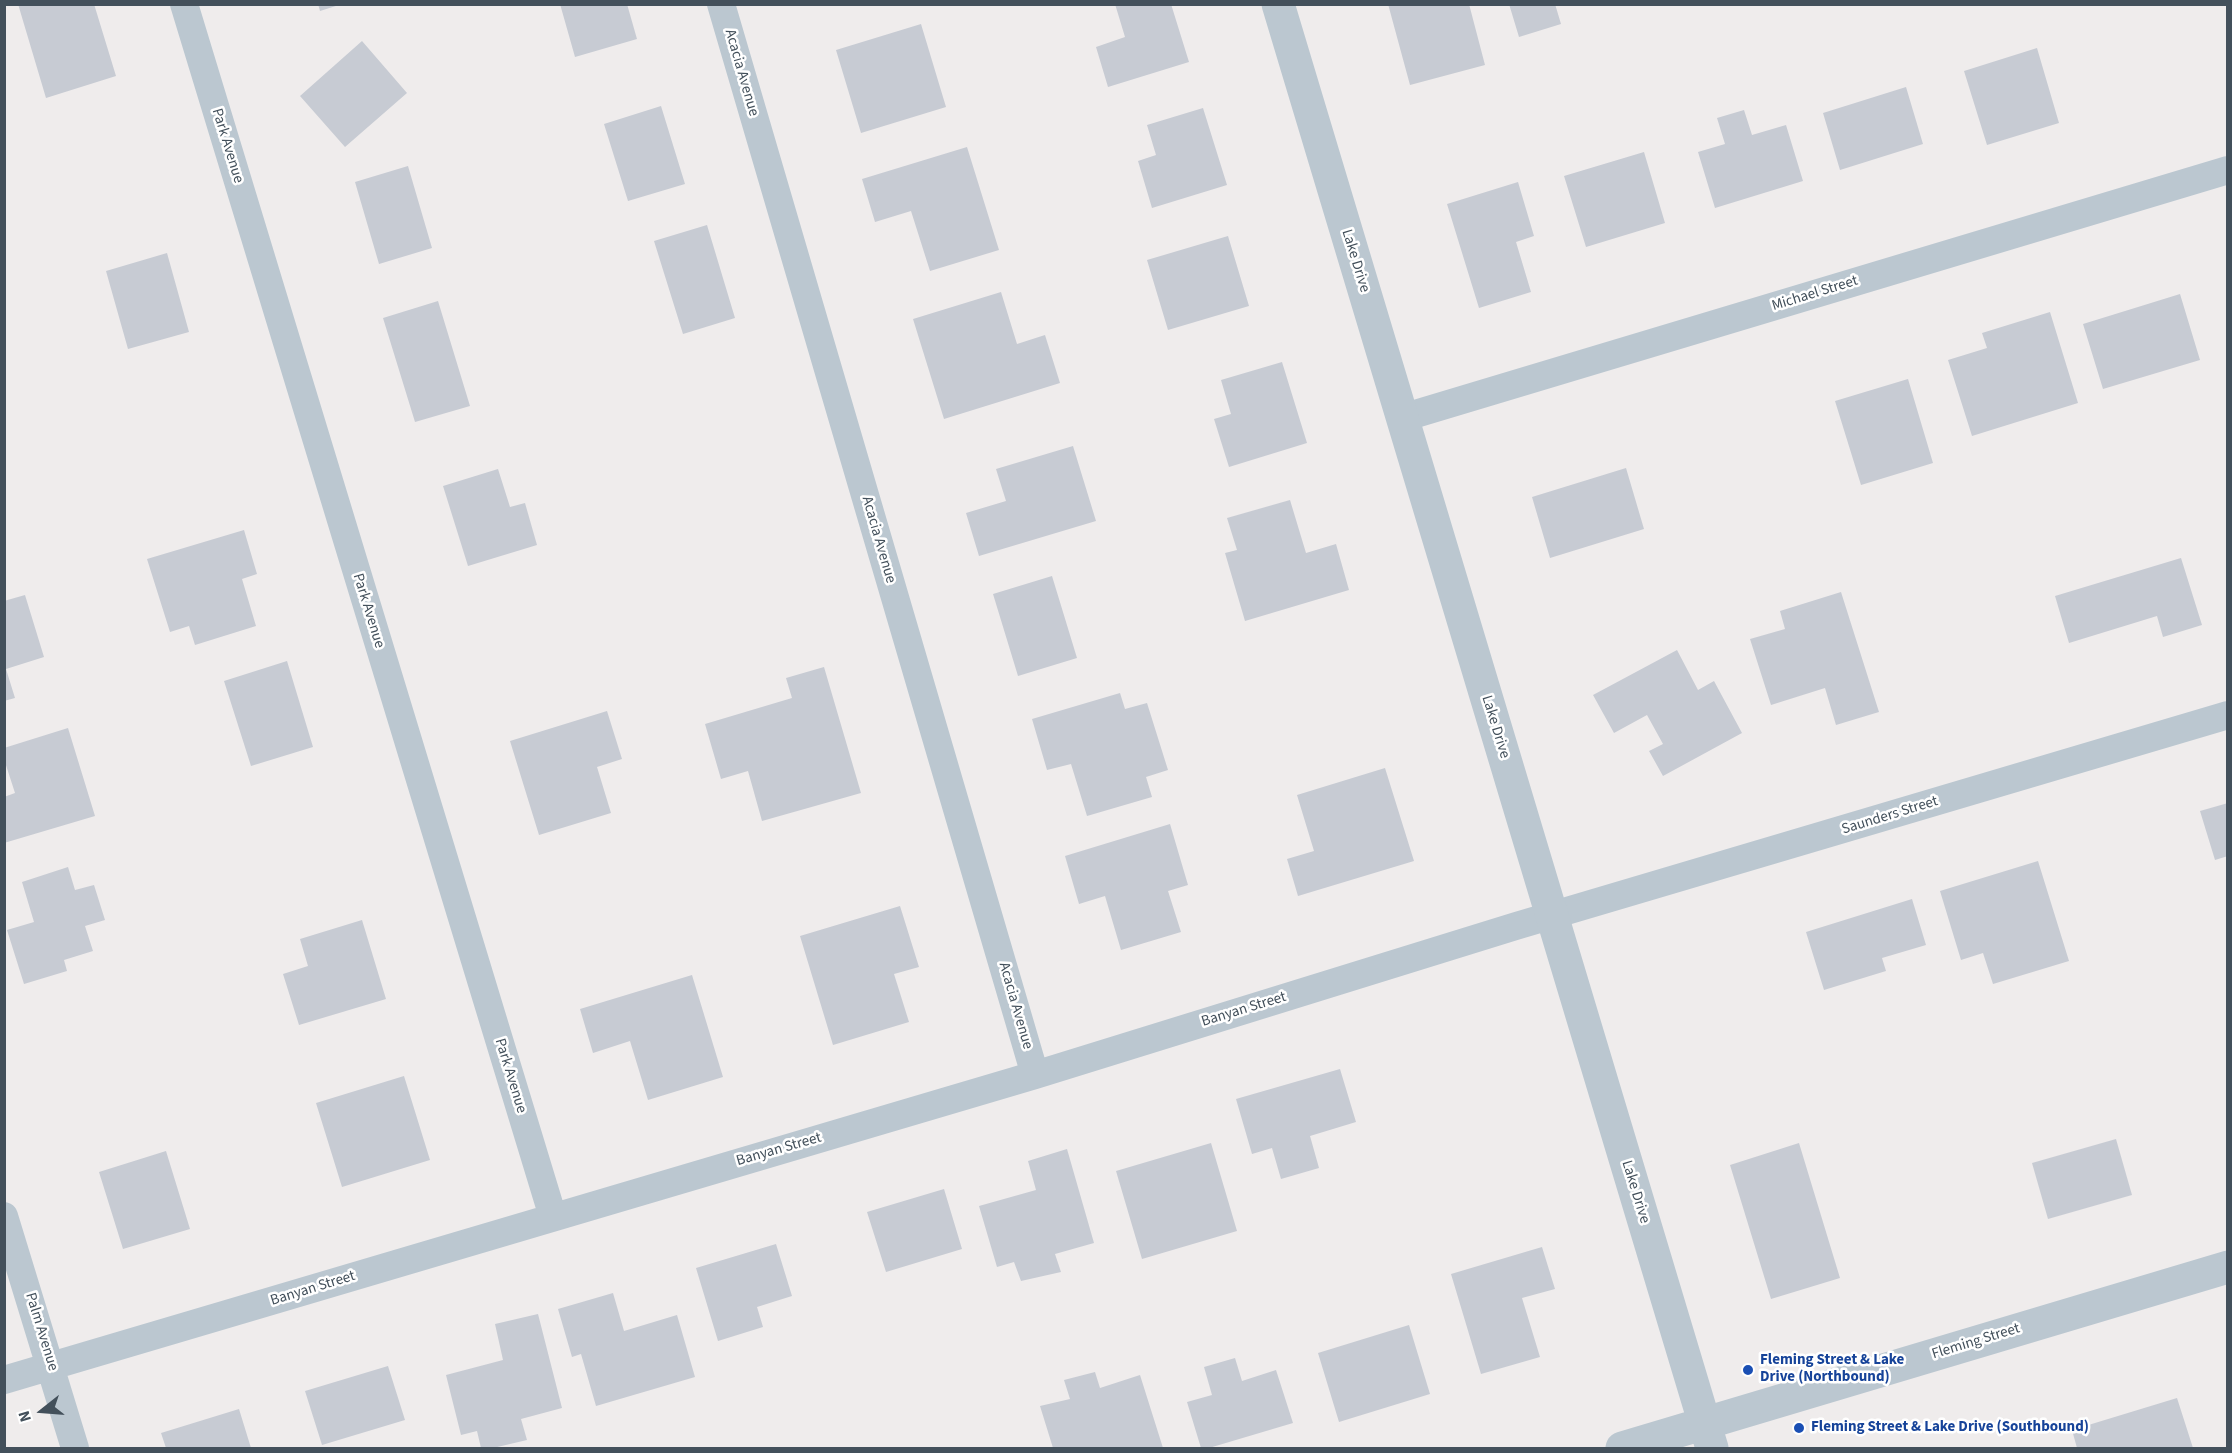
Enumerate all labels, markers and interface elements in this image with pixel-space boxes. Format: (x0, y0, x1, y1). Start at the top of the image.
street label: Acacia Avenue (720, 27, 762, 119)
street label: Park Avenue (207, 106, 247, 186)
street label: Lake Drive (1337, 227, 1373, 295)
street label: Michael Street (1770, 272, 1860, 316)
street label: Acacia Avenue (857, 494, 899, 586)
street label: Park Avenue (348, 571, 388, 651)
street label: Lake Drive (1477, 693, 1513, 761)
street label: Saunders Street (1840, 793, 1940, 839)
street label: Acacia Avenue (994, 960, 1036, 1052)
street label: Banyan Street (1199, 989, 1289, 1031)
street label: Park Avenue (490, 1036, 530, 1116)
street label: Banyan Street (734, 1129, 824, 1171)
street label: Lake Drive (1617, 1158, 1653, 1226)
street label: Banyan Street (268, 1268, 358, 1310)
street label: Palm Avenue (21, 1291, 61, 1373)
street label: Fleming Street (1930, 1320, 2022, 1364)
place label: Fleming Street & Lake Drive (Northbound) (1760, 1352, 1904, 1387)
marker: Fleming Street & Lake Drive (Northbound) (1741, 1363, 1755, 1377)
north arrow (12, 1381, 72, 1441)
text: N (13, 1408, 37, 1425)
place label: Fleming Street & Lake Drive (Southbound) (1811, 1419, 2089, 1437)
marker: Fleming Street & Lake Drive (Southbound) (1792, 1421, 1806, 1435)

